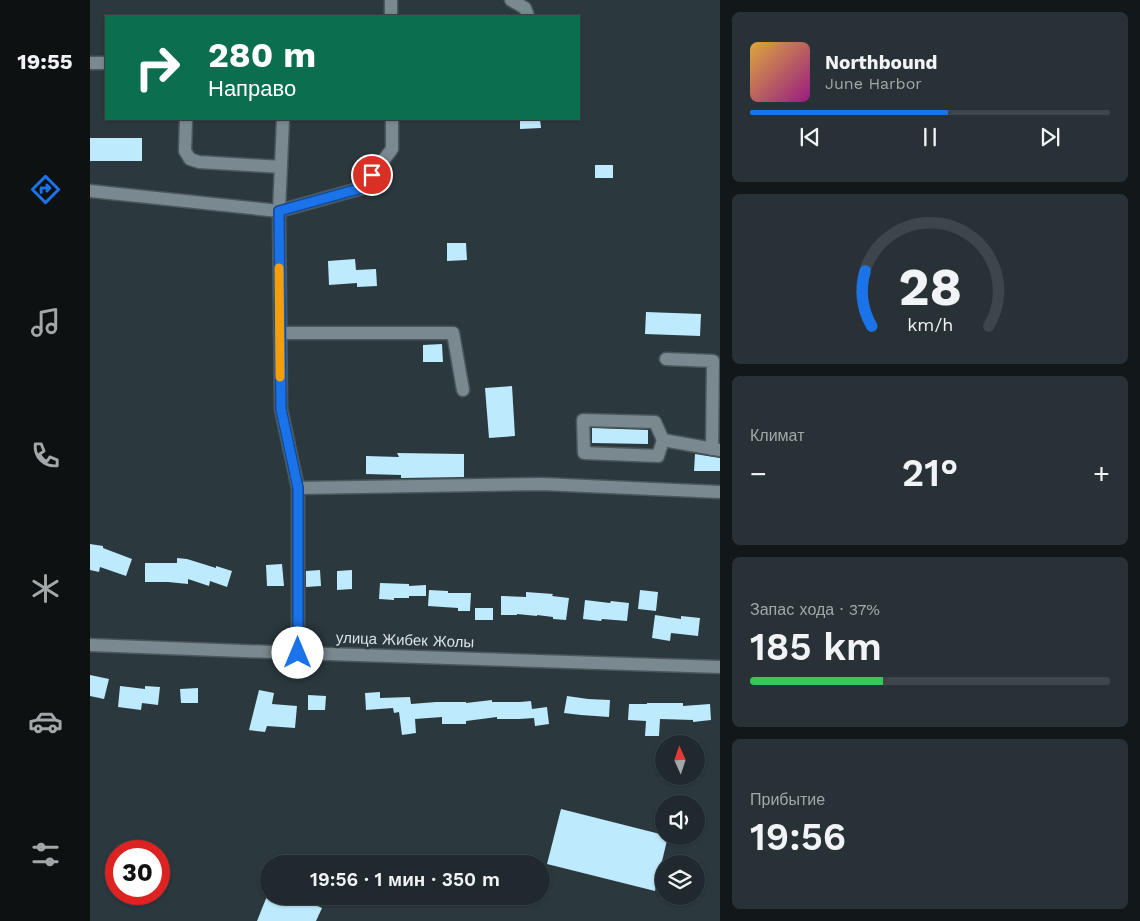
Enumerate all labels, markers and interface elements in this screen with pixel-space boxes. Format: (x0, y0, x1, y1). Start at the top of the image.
text: 280 m (208, 34, 316, 76)
icon: right (125, 35, 190, 100)
text: 19:55 (17, 49, 73, 74)
text: Northbound (825, 51, 937, 74)
text: June Harbor (825, 74, 922, 93)
text: Направо (208, 76, 296, 101)
icon: previous (796, 123, 824, 151)
icon: pause (916, 123, 944, 151)
icon: next (1036, 123, 1064, 151)
pin (351, 154, 393, 196)
icon: arrive (358, 161, 386, 189)
icon: directions (28, 172, 63, 207)
text: 28 (898, 257, 962, 318)
icon: music (28, 305, 63, 340)
text: km/h (907, 314, 953, 335)
text: Климат (750, 426, 804, 445)
icon: phone (28, 438, 63, 473)
text: 21° (902, 451, 958, 495)
text: − (750, 457, 767, 490)
text: + (1093, 457, 1110, 490)
icon: climate (28, 571, 63, 606)
text: Запас хода · 37% (750, 600, 880, 619)
text: 185 km (750, 625, 882, 669)
position arrow (271, 626, 323, 678)
street label: улица Жибек Жолы (336, 629, 474, 651)
icon: car (28, 704, 63, 739)
north arrow (655, 735, 705, 785)
map controls (655, 735, 705, 905)
text: Прибытие (750, 790, 825, 809)
button: sound (655, 795, 705, 845)
text: 19:56 (750, 815, 846, 859)
icon: filters (28, 837, 63, 872)
speed limit sign: 30 (105, 840, 170, 905)
button: layers (655, 855, 705, 905)
text: 19:56 · 1 мин · 350 m (310, 868, 500, 891)

